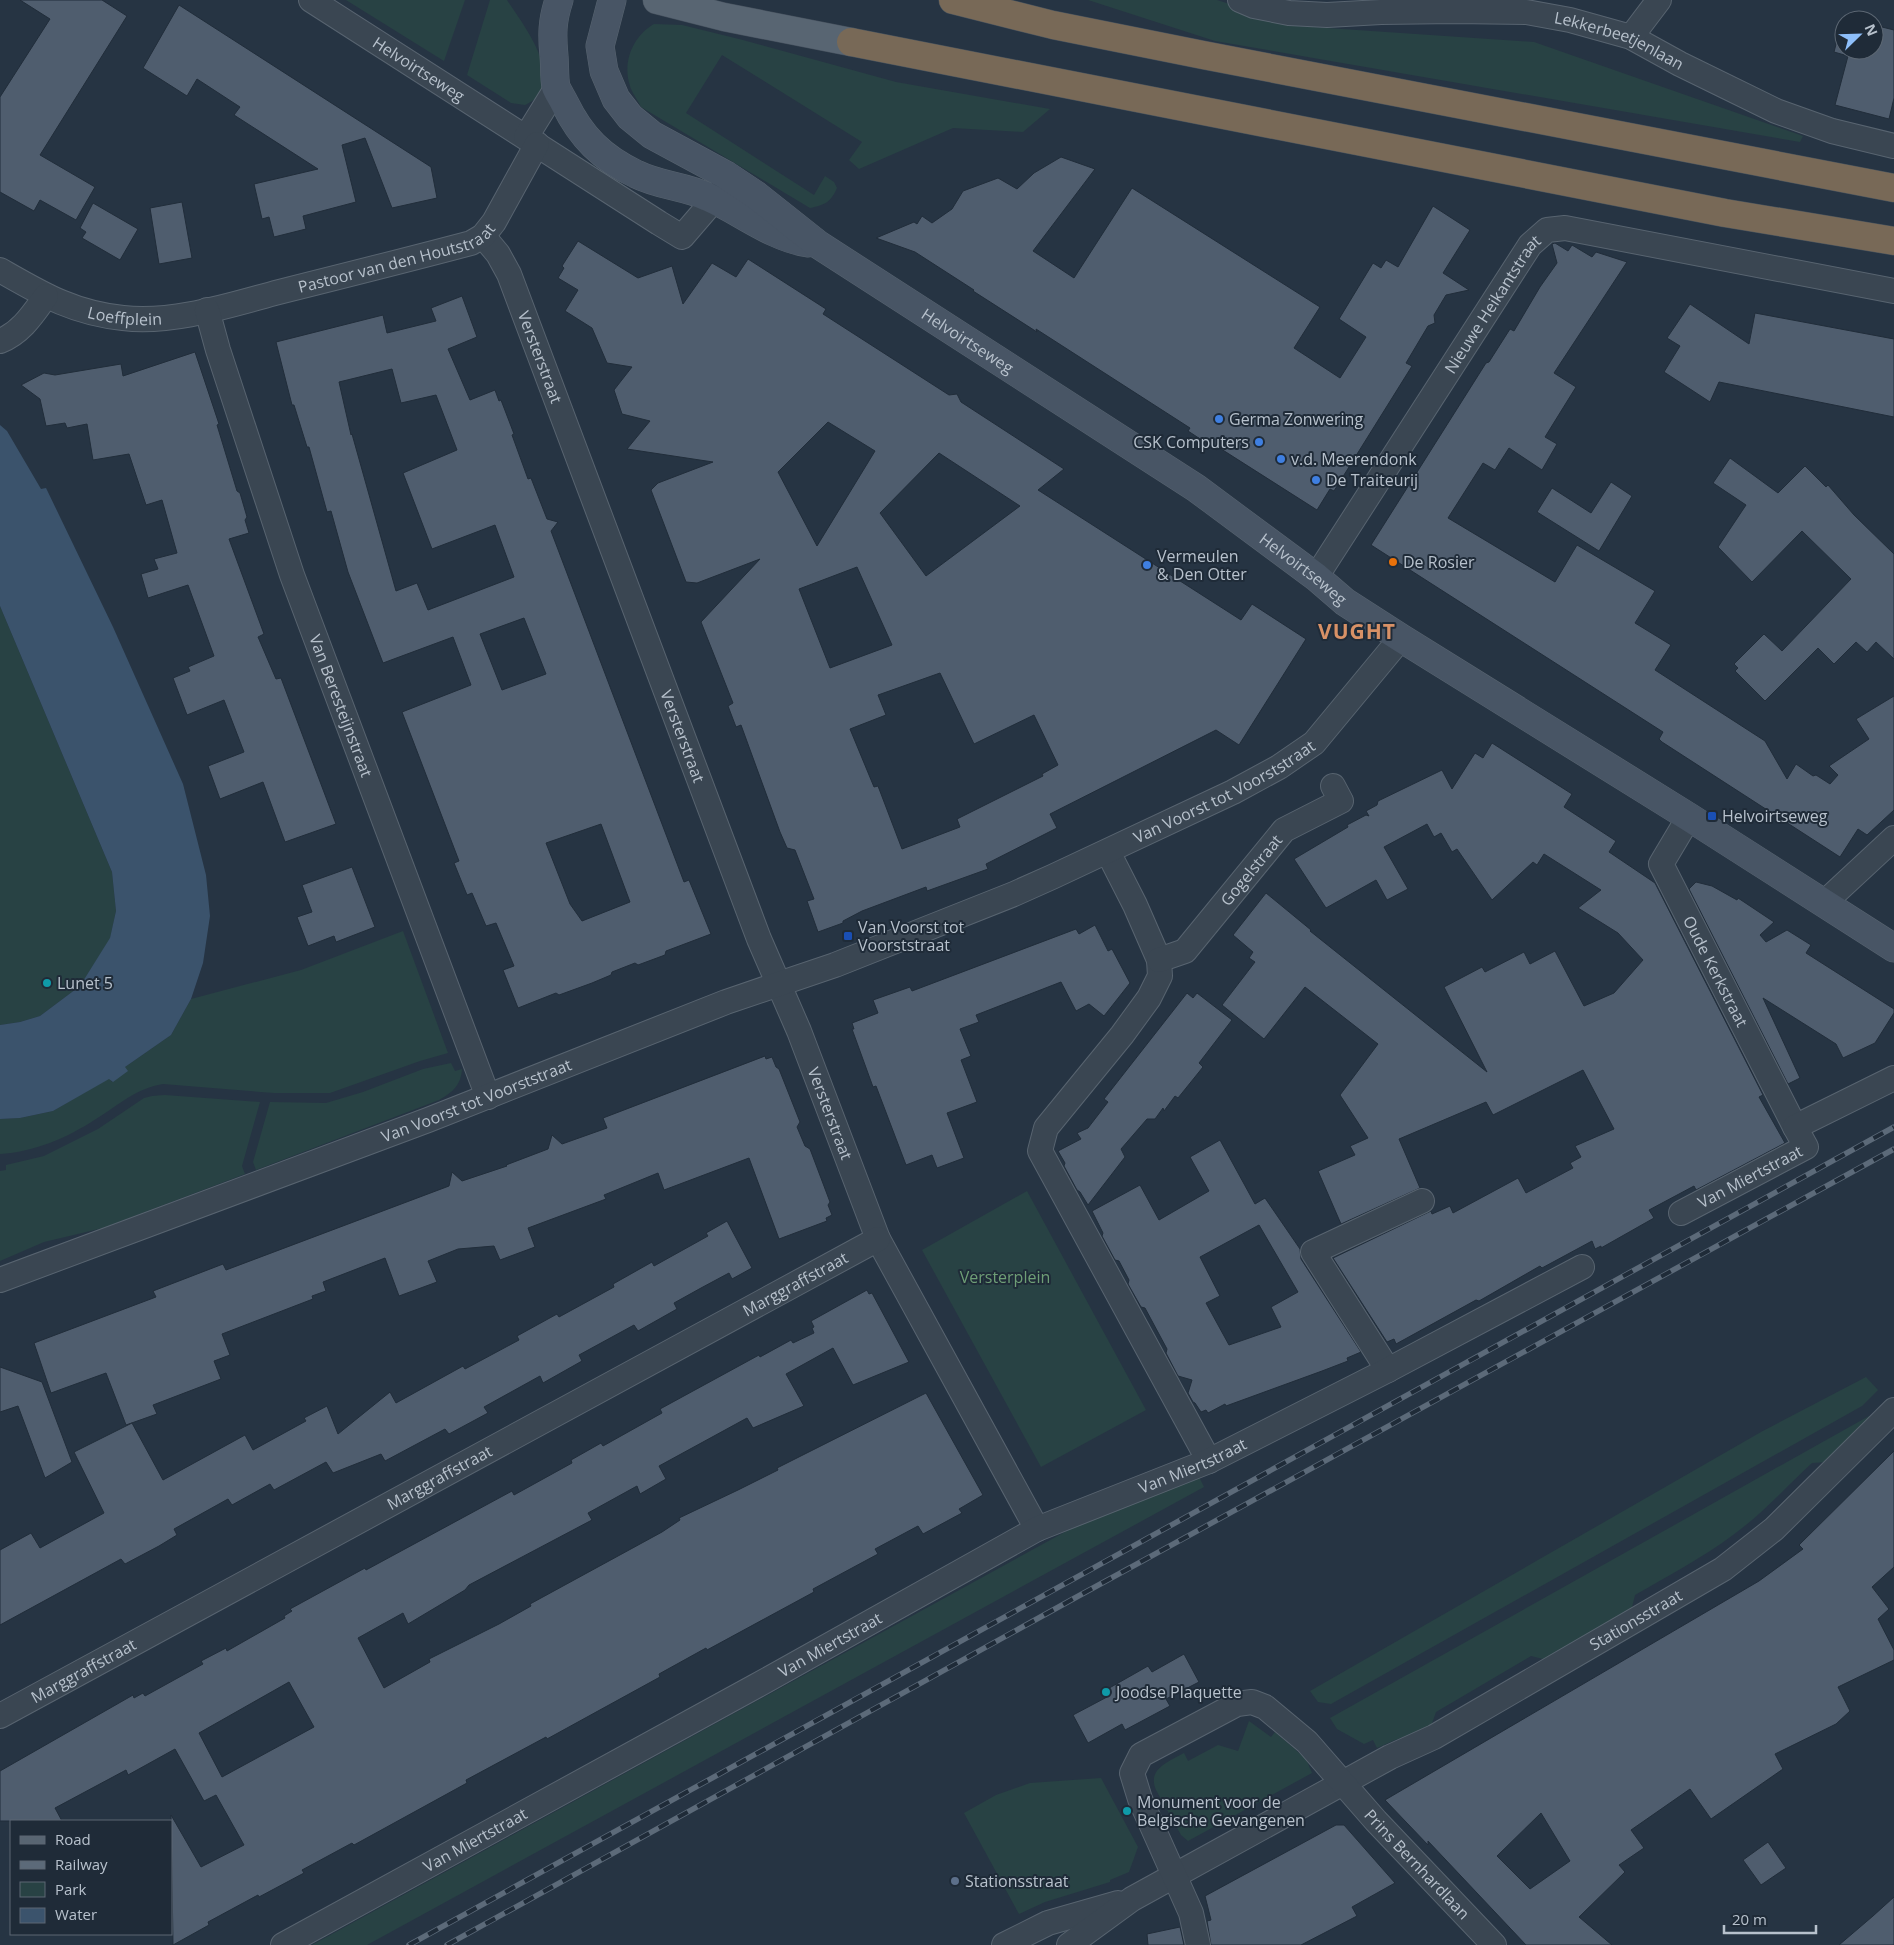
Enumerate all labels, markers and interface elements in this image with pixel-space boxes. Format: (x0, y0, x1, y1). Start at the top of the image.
street label: Lekkerbeetjenlaan (1553, 6, 1688, 75)
north arrow (1834, 10, 1884, 60)
text: N (1860, 21, 1882, 39)
street label: Helvoirtseweg (368, 31, 469, 107)
street label: Pastoor van den Houtstraat (296, 218, 500, 298)
street label: Nieuwe Heikantstraat (1439, 229, 1546, 378)
street label: Loeffplein (85, 301, 163, 330)
street label: Helvoirtseweg (917, 303, 1018, 379)
street label: Versterstraat (513, 308, 568, 407)
place label: Germa Zonwering (1229, 408, 1363, 430)
marker: Germa Zonwering (1213, 413, 1225, 425)
place label: CSK Computers (1133, 431, 1249, 453)
marker: CSK Computers (1253, 436, 1265, 448)
place label: v.d. Meerendonk (1291, 448, 1417, 470)
marker: v.d. Meerendonk (1275, 453, 1287, 465)
place label: De Traiteurij (1326, 469, 1418, 491)
marker: De Traiteurij (1310, 474, 1322, 486)
street label: Helvoirtseweg (1255, 528, 1352, 610)
place label: Vermeulen & Den Otter (1157, 545, 1247, 585)
place label: De Rosier (1403, 551, 1475, 573)
marker: De Rosier (1387, 556, 1399, 568)
marker: Vermeulen & Den Otter (1141, 559, 1153, 571)
district label: VUGHT (1318, 617, 1396, 645)
street label: Van Beresteijnstraat (304, 631, 378, 780)
street label: Versterstraat (655, 687, 710, 786)
street label: Van Voorst tot Voorststraat (1130, 734, 1319, 848)
place label: Helvoirtseweg (1722, 805, 1828, 827)
marker: Helvoirtseweg (1706, 810, 1718, 822)
street label: Gogelstraat (1215, 830, 1287, 911)
street label: Oude Kerkstraat (1678, 912, 1753, 1031)
place label: Van Voorst tot Voorststraat (858, 916, 965, 956)
marker: Van Voorst tot Voorststraat (842, 930, 854, 942)
place label: Lunet 5 (57, 972, 113, 994)
marker: Lunet 5 (41, 977, 53, 989)
street label: Van Voorst tot Voorststraat (378, 1053, 575, 1148)
street label: Versterstraat (803, 1064, 858, 1163)
street label: Van Miertstraat (1694, 1140, 1806, 1213)
street label: Marggraffstraat (739, 1246, 852, 1322)
park label: Versterplein (960, 1266, 1050, 1288)
street label: Van Miertstraat (1135, 1433, 1250, 1499)
street label: Marggraffstraat (383, 1440, 496, 1515)
street label: Stationsstraat (1585, 1584, 1686, 1655)
street label: Van Miertstraat (774, 1607, 886, 1682)
street label: Marggraffstraat (27, 1633, 140, 1708)
place label: Joodse Plaquette (1114, 1681, 1242, 1703)
marker: Joodse Plaquette (1100, 1686, 1112, 1698)
place label: Monument voor de Belgische Gevangenen (1137, 1791, 1305, 1831)
street label: Van Miertstraat (419, 1802, 531, 1877)
street label: Prins Bernhardlaan (1360, 1804, 1475, 1924)
marker: Monument voor de Belgische Gevangenen (1121, 1805, 1133, 1817)
legend (10, 1820, 172, 1935)
text: Road (55, 1829, 91, 1849)
text: Railway (55, 1854, 108, 1874)
place label: Stationsstraat (965, 1870, 1069, 1892)
marker: Stationsstraat (949, 1875, 961, 1887)
text: Park (55, 1879, 86, 1899)
scale bar (1724, 1902, 1816, 1934)
text: Water (55, 1904, 97, 1924)
text: 20 m (1732, 1909, 1767, 1929)

